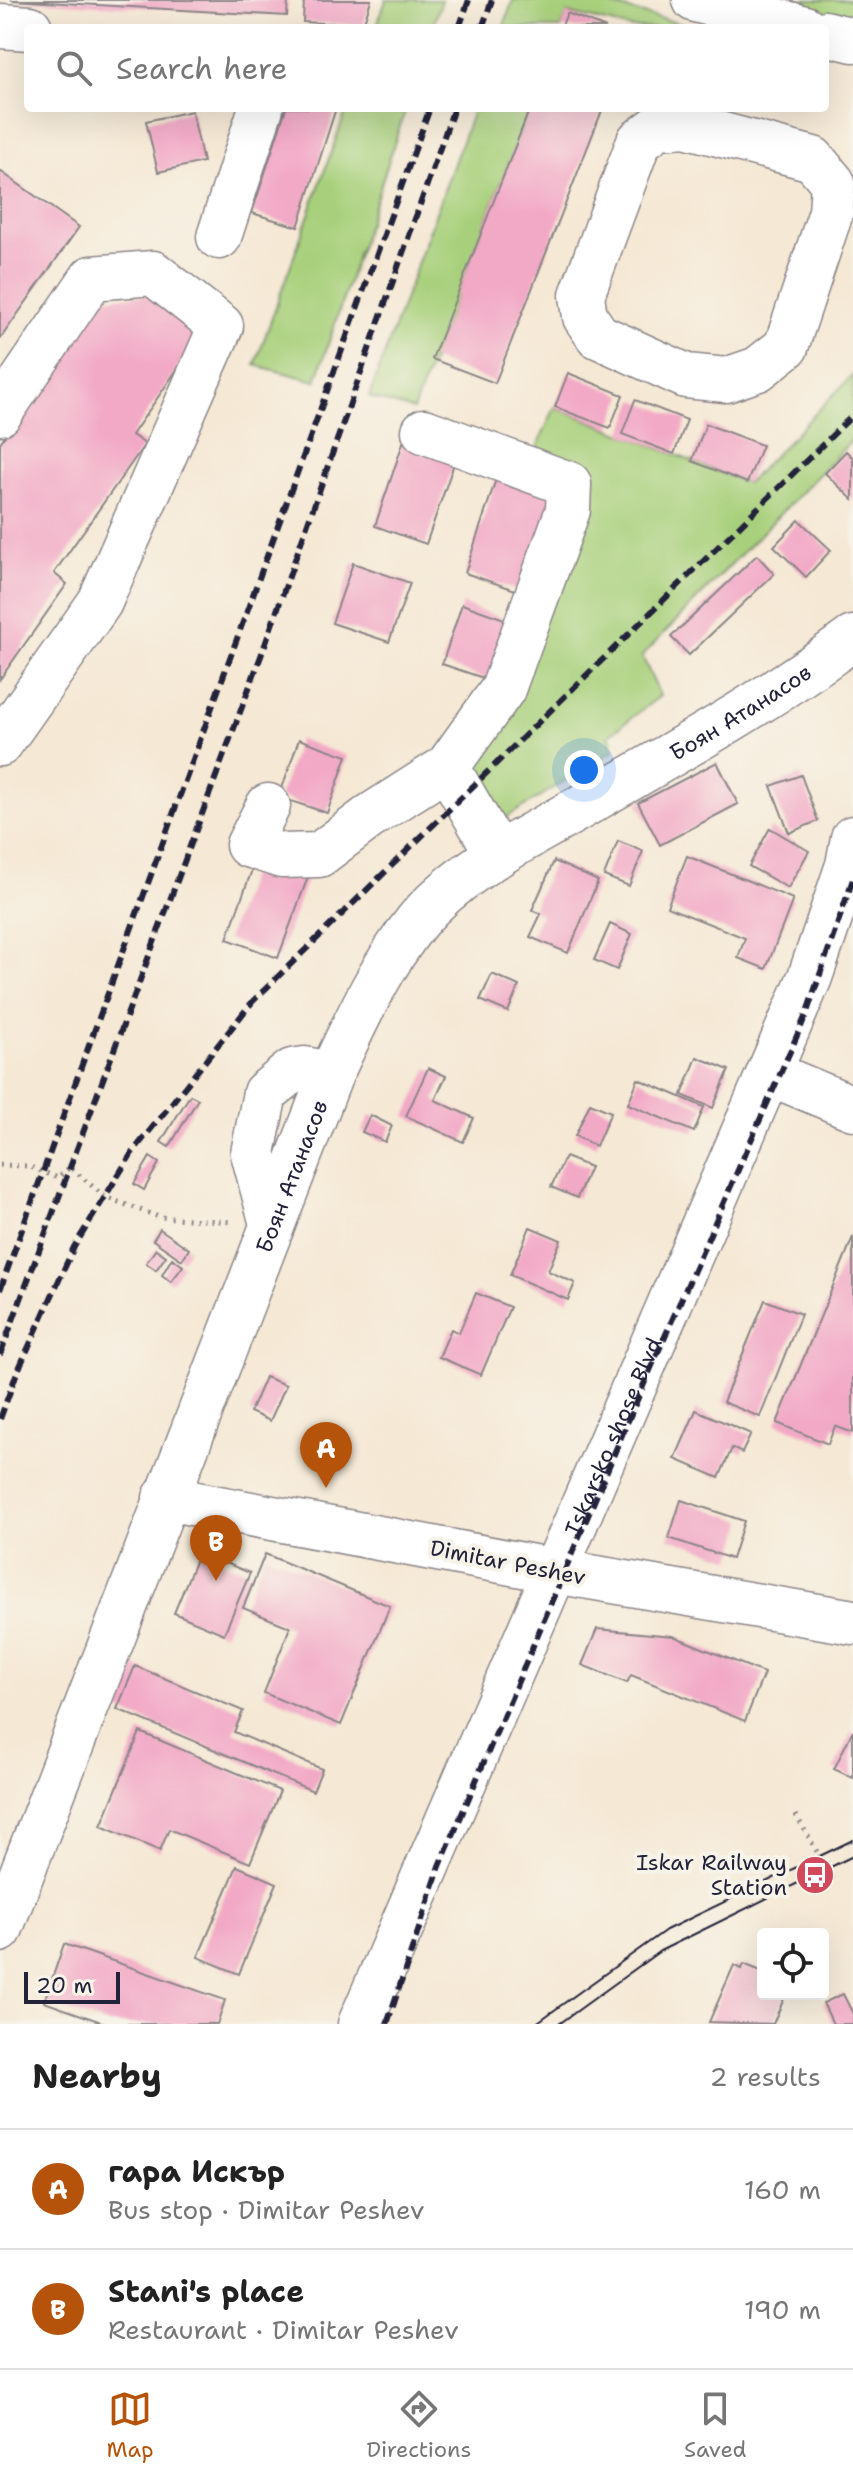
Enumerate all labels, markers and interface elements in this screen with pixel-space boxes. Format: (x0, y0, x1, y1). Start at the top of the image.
search box (24, 24, 829, 112)
icon: search (52, 46, 96, 90)
text: Search here (116, 48, 287, 89)
street label: Боян Атанасов (665, 658, 817, 767)
your location (564, 750, 604, 790)
street label: Боян Атанасов (249, 1096, 334, 1257)
street label: Iskarsko shose Blvd. (558, 1328, 671, 1540)
pin: A (300, 1422, 352, 1488)
pin: B (190, 1515, 242, 1581)
street label: Dimitar Peshev (428, 1533, 588, 1592)
place label: Iskar Railway Station (636, 1848, 787, 1902)
bus stop icon: Iskar Railway Station (794, 1854, 836, 1896)
map controls (757, 1928, 829, 2000)
button: locate (757, 1928, 829, 2000)
scale bar (24, 1968, 120, 2004)
text: 20 m (36, 1971, 93, 2000)
text: Nearby (32, 2053, 162, 2099)
text: 2 results (709, 2059, 821, 2094)
text: гара Искър (108, 2151, 285, 2192)
text: A (48, 2172, 68, 2207)
text: 160 m (744, 2172, 821, 2207)
text: Bus stop · Dimitar Peshev (108, 2192, 424, 2227)
text: Stani's place (108, 2271, 304, 2312)
text: B (50, 2292, 66, 2327)
text: 190 m (744, 2292, 821, 2327)
text: Restaurant · Dimitar Peshev (108, 2312, 459, 2347)
tab: Map (106, 2387, 154, 2464)
tab: Directions (366, 2387, 471, 2464)
tab: Saved (684, 2387, 747, 2464)

